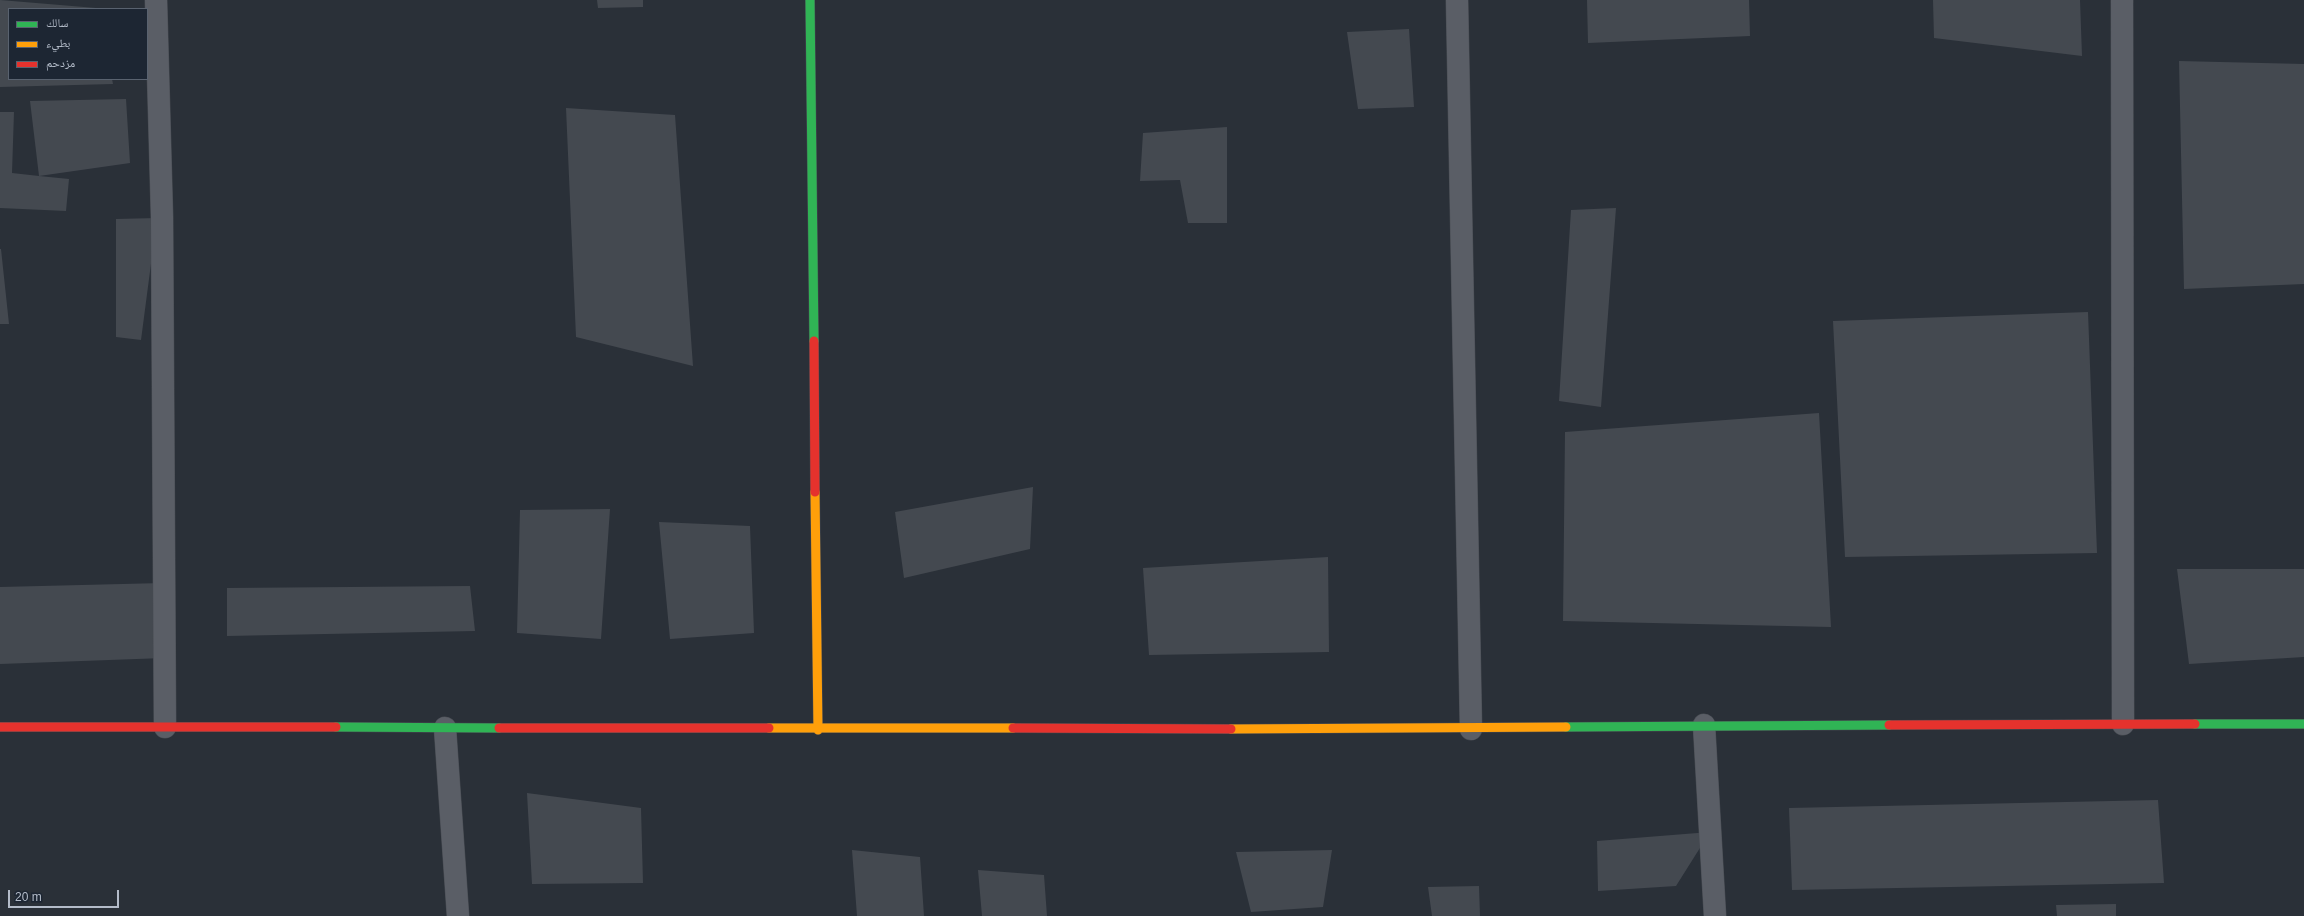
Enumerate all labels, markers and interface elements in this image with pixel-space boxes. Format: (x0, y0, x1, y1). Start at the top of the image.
legend (8, 8, 148, 80)
text: سالك (46, 16, 68, 30)
text: بطيء (46, 36, 70, 50)
text: مزدحم (46, 56, 75, 70)
scale bar (10, 882, 121, 908)
text: 20 m (15, 890, 42, 904)

